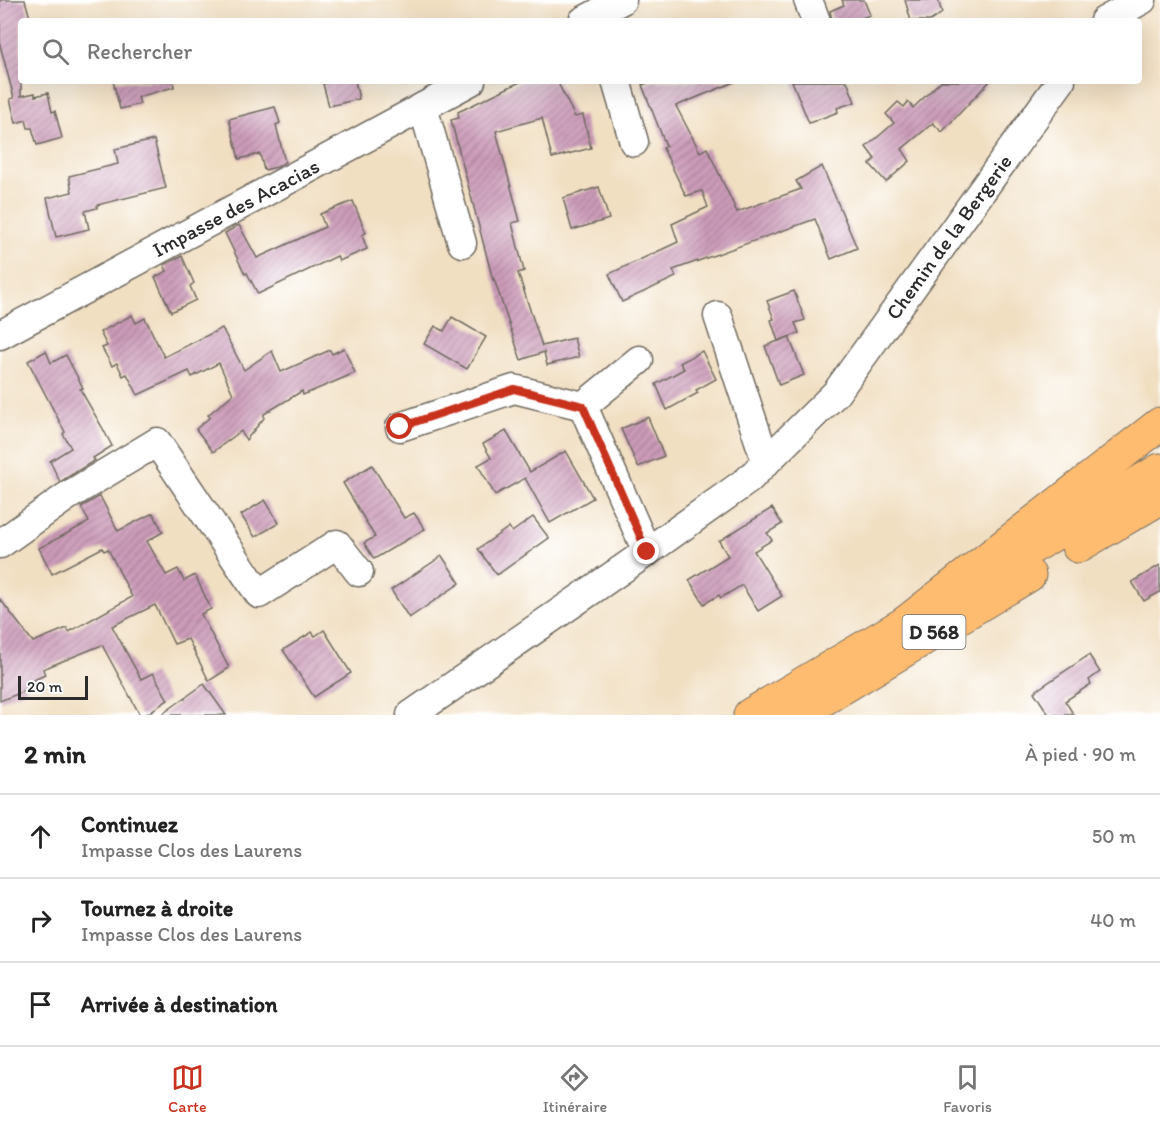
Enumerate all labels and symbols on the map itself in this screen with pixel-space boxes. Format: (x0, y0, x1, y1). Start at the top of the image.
street label: Chemin de la Bergerie (880, 149, 1017, 324)
street label: Impasse des Acacias (148, 153, 323, 262)
route start (386, 413, 412, 439)
route end (633, 538, 659, 564)
road number: D 568 (902, 615, 966, 649)
scale bar (18, 673, 88, 700)

